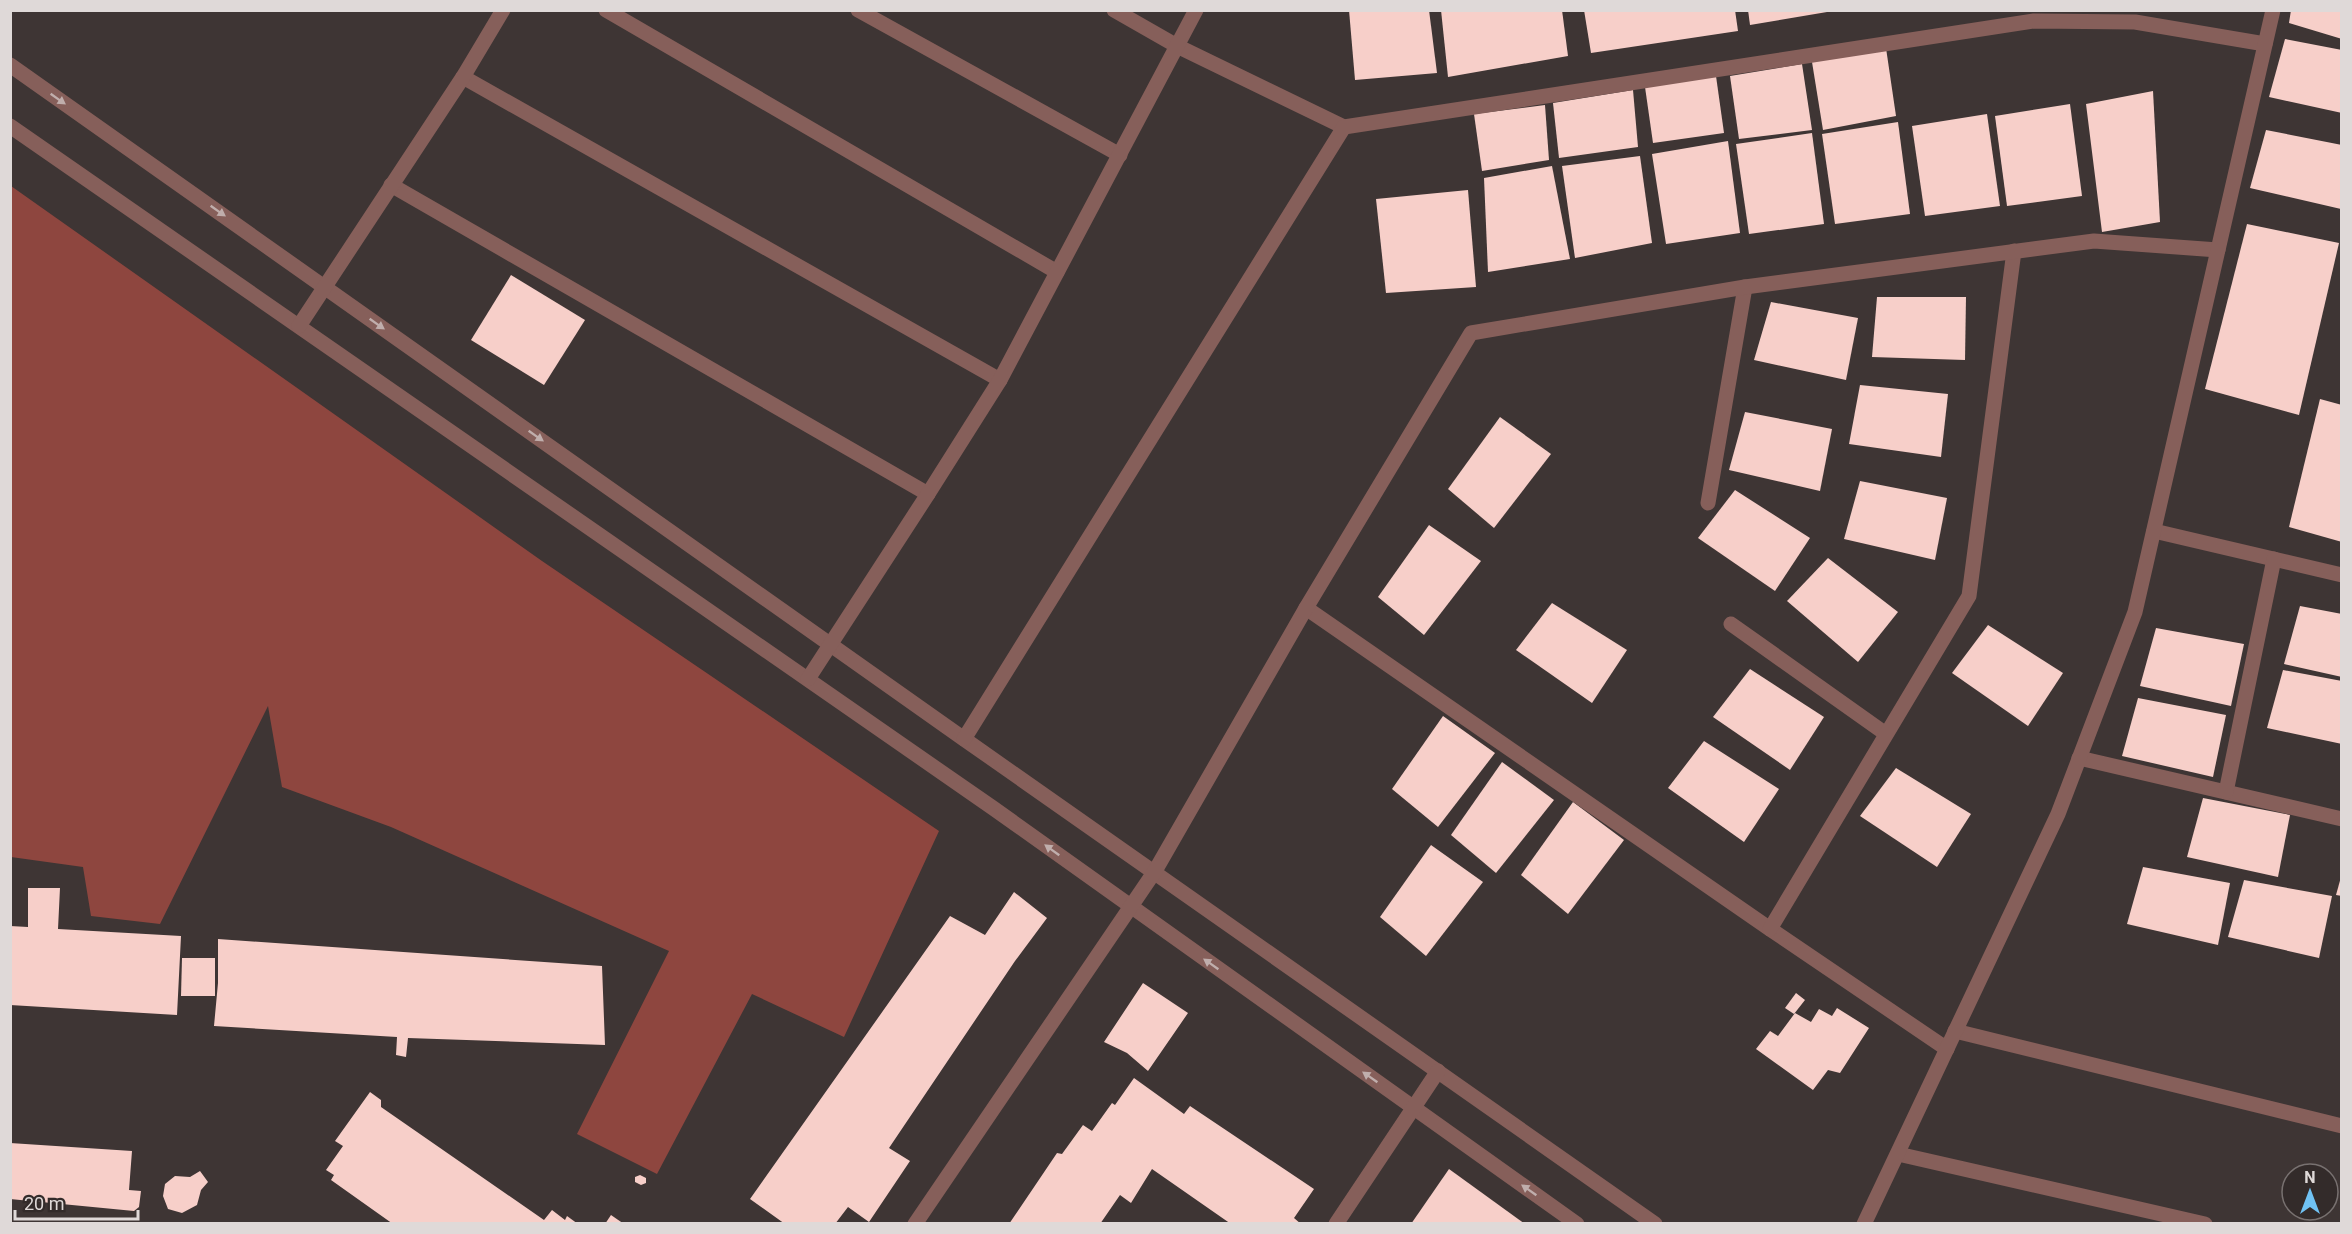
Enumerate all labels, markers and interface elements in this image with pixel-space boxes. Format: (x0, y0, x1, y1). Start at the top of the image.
one-way arrow (50, 93, 66, 105)
one-way arrow (209, 205, 225, 217)
one-way arrow (368, 318, 384, 330)
one-way arrow (528, 430, 544, 441)
one-way arrow (1045, 845, 1060, 857)
one-way arrow (1203, 959, 1219, 970)
one-way arrow (1362, 1072, 1378, 1083)
north arrow (2280, 1162, 2340, 1222)
text: N (2304, 1168, 2316, 1187)
scale bar (15, 1183, 138, 1221)
one-way arrow (1521, 1185, 1537, 1196)
text: 20 m (24, 1193, 64, 1214)

